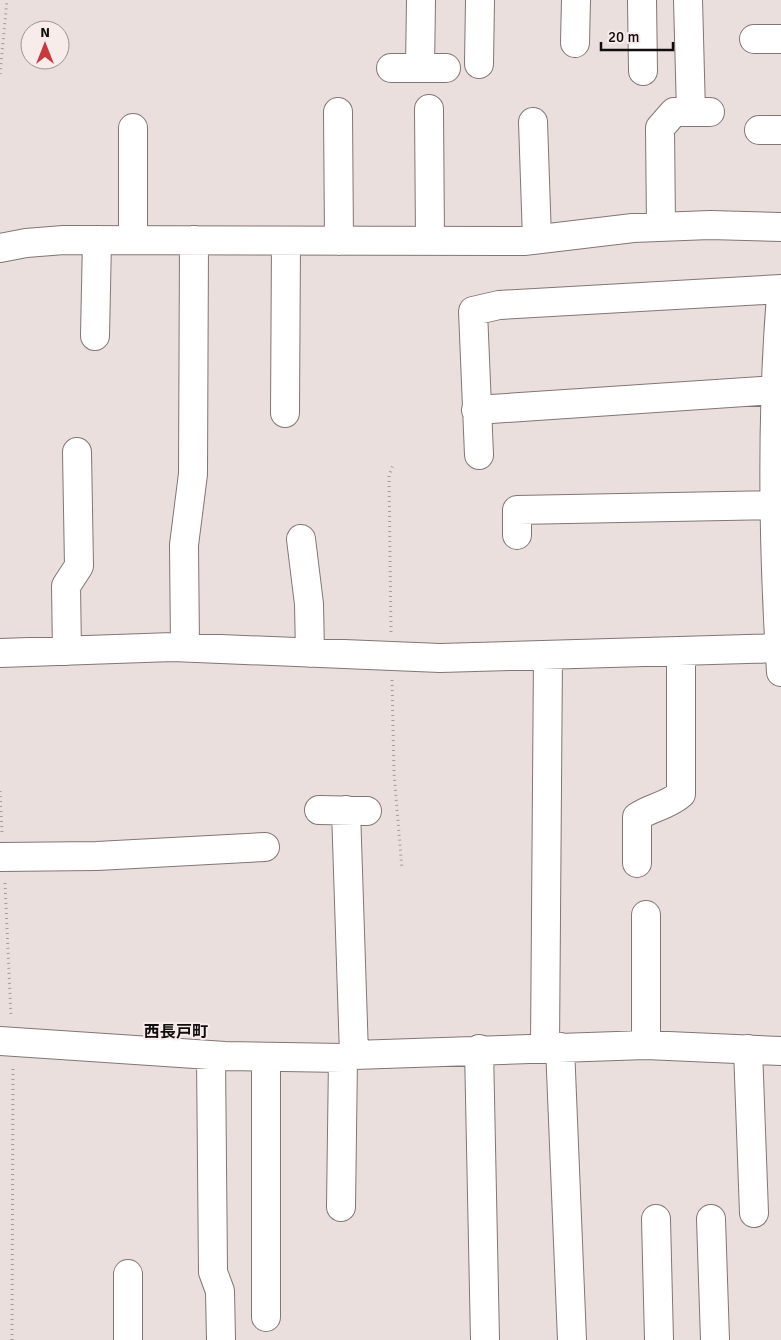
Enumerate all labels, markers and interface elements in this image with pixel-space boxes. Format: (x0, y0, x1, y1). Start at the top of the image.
north arrow (20, 20, 70, 70)
scale bar (601, 20, 674, 52)
text: N (40, 24, 50, 41)
text: 20 m (608, 28, 639, 46)
district label: 西長戸町 (144, 1022, 208, 1042)

